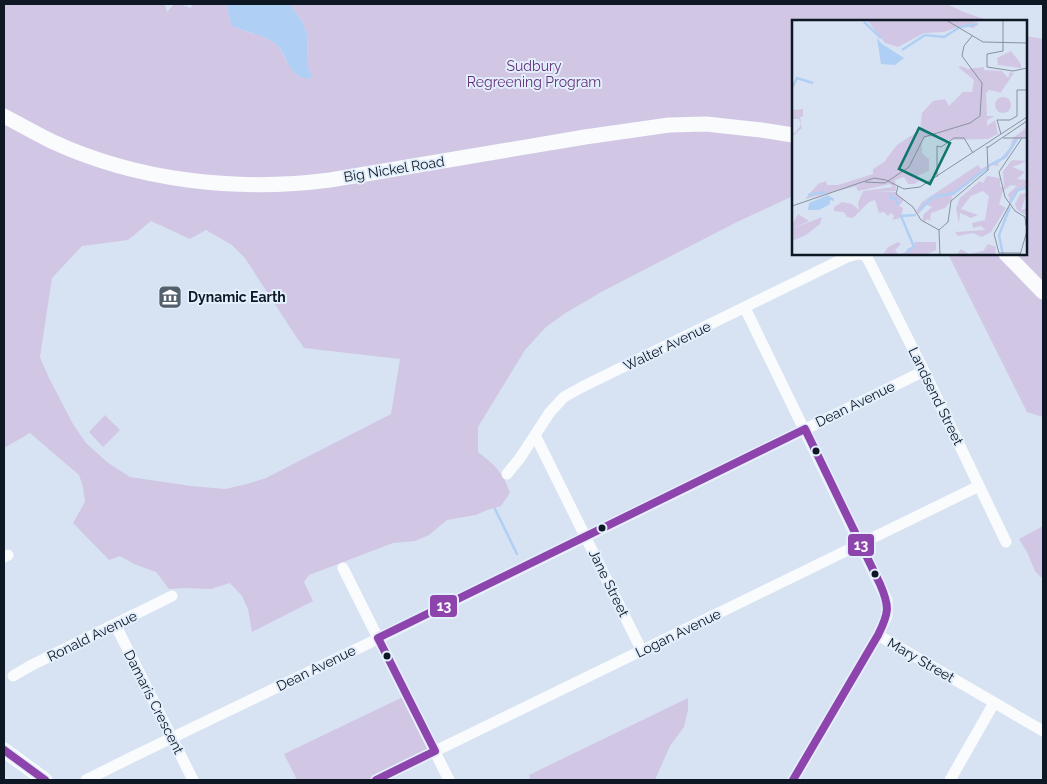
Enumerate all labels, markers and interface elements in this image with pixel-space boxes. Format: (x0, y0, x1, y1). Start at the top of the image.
inset map (792, 20, 1027, 255)
park label: Sudbury Regreening Program (467, 58, 601, 90)
street label: Big Nickel Road (342, 153, 446, 185)
museum icon: Dynamic Earth (157, 284, 183, 310)
place label: Dynamic Earth (188, 289, 286, 305)
street label: Walter Avenue (621, 318, 713, 374)
street label: Landsend Street (905, 344, 967, 448)
street label: Dean Avenue (813, 378, 897, 430)
unlabelled marker (811, 446, 821, 456)
unlabelled marker (597, 523, 607, 533)
line badge: 13 (847, 533, 875, 557)
text: 13 (854, 537, 869, 553)
street label: Jane Street (586, 547, 632, 620)
unlabelled marker (870, 569, 880, 579)
line badge: 13 (429, 594, 458, 618)
text: 13 (437, 598, 452, 614)
street label: Logan Avenue (633, 605, 723, 661)
street label: Ronald Avenue (45, 607, 139, 665)
street label: Mary Street (885, 634, 957, 686)
street label: Dean Avenue (274, 642, 358, 694)
street label: Damaris Crescent (121, 647, 187, 757)
unlabelled marker (382, 651, 392, 661)

